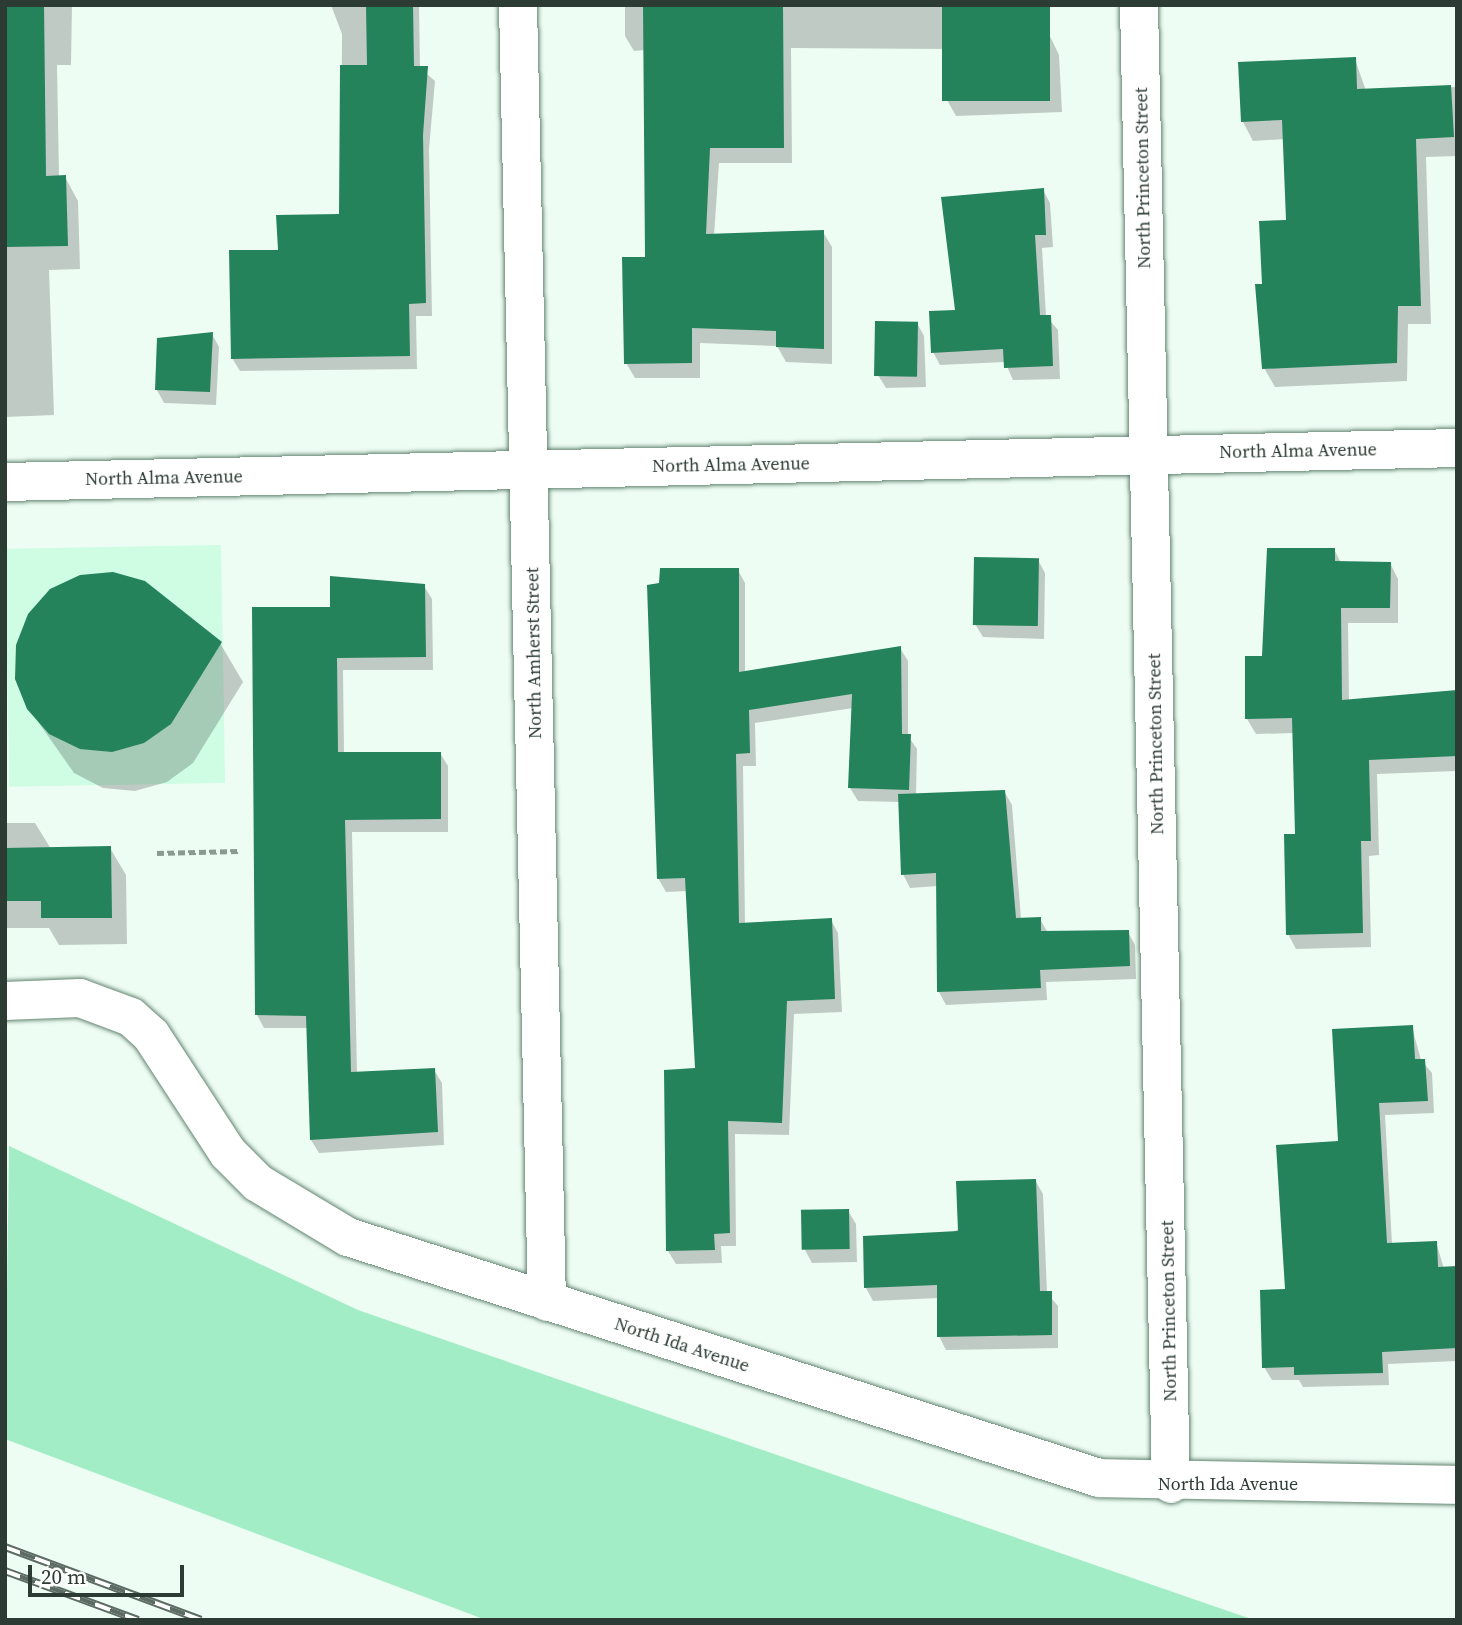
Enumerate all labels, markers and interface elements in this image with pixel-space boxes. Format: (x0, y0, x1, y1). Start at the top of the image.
street label: North Princeton Street (1131, 87, 1155, 269)
street label: North Alma Avenue (1219, 439, 1377, 463)
street label: North Alma Avenue (652, 453, 810, 477)
street label: North Alma Avenue (85, 466, 243, 490)
street label: North Amherst Street (522, 567, 546, 739)
street label: North Princeton Street (1144, 653, 1168, 835)
street label: North Princeton Street (1157, 1220, 1181, 1402)
street label: North Ida Avenue (612, 1313, 752, 1377)
street label: North Ida Avenue (1158, 1473, 1298, 1495)
scale bar (32, 1552, 187, 1596)
text: 20 m (41, 1562, 86, 1591)

